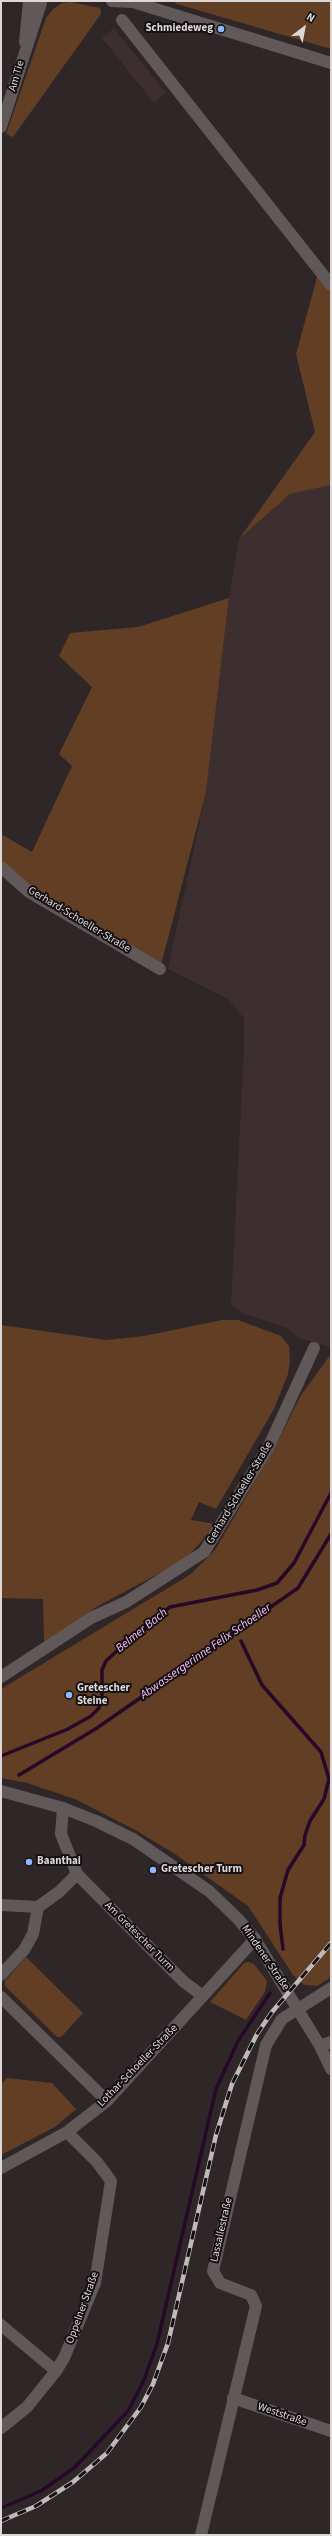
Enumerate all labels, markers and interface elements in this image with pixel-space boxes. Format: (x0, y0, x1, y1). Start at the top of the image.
north arrow (284, 8, 324, 48)
text: N (304, 9, 318, 26)
place label: Schmiedeweg (145, 22, 213, 36)
marker: Schmiedeweg (216, 24, 226, 34)
street label: Am Tie (6, 59, 28, 93)
street label: Gerhard-Schoeller-Straße (25, 884, 133, 956)
street label: Gerhard-Schoeller-Straße (204, 1439, 276, 1547)
water label: Abwassergerinne Felix Schoeller (138, 1601, 274, 1703)
water label: Belmer Bach (113, 1606, 171, 1656)
place label: Gretescher Steine (77, 1682, 130, 1708)
marker: Gretescher Steine (64, 1690, 74, 1700)
place label: Baanthai (37, 1855, 81, 1869)
marker: Baanthai (24, 1857, 34, 1867)
place label: Gretescher Turm (161, 1863, 242, 1877)
marker: Gretescher Turm (148, 1865, 158, 1875)
street label: Am Gretescher Turm (101, 1899, 177, 1975)
street label: Mindener Straße (238, 1923, 292, 1993)
street label: Lothar-Schoeller-Straße (95, 2022, 181, 2110)
street label: Lassallestraße (208, 2196, 236, 2264)
street label: Oppelner Straße (64, 2270, 102, 2346)
street label: Weststraße (256, 2400, 308, 2430)

